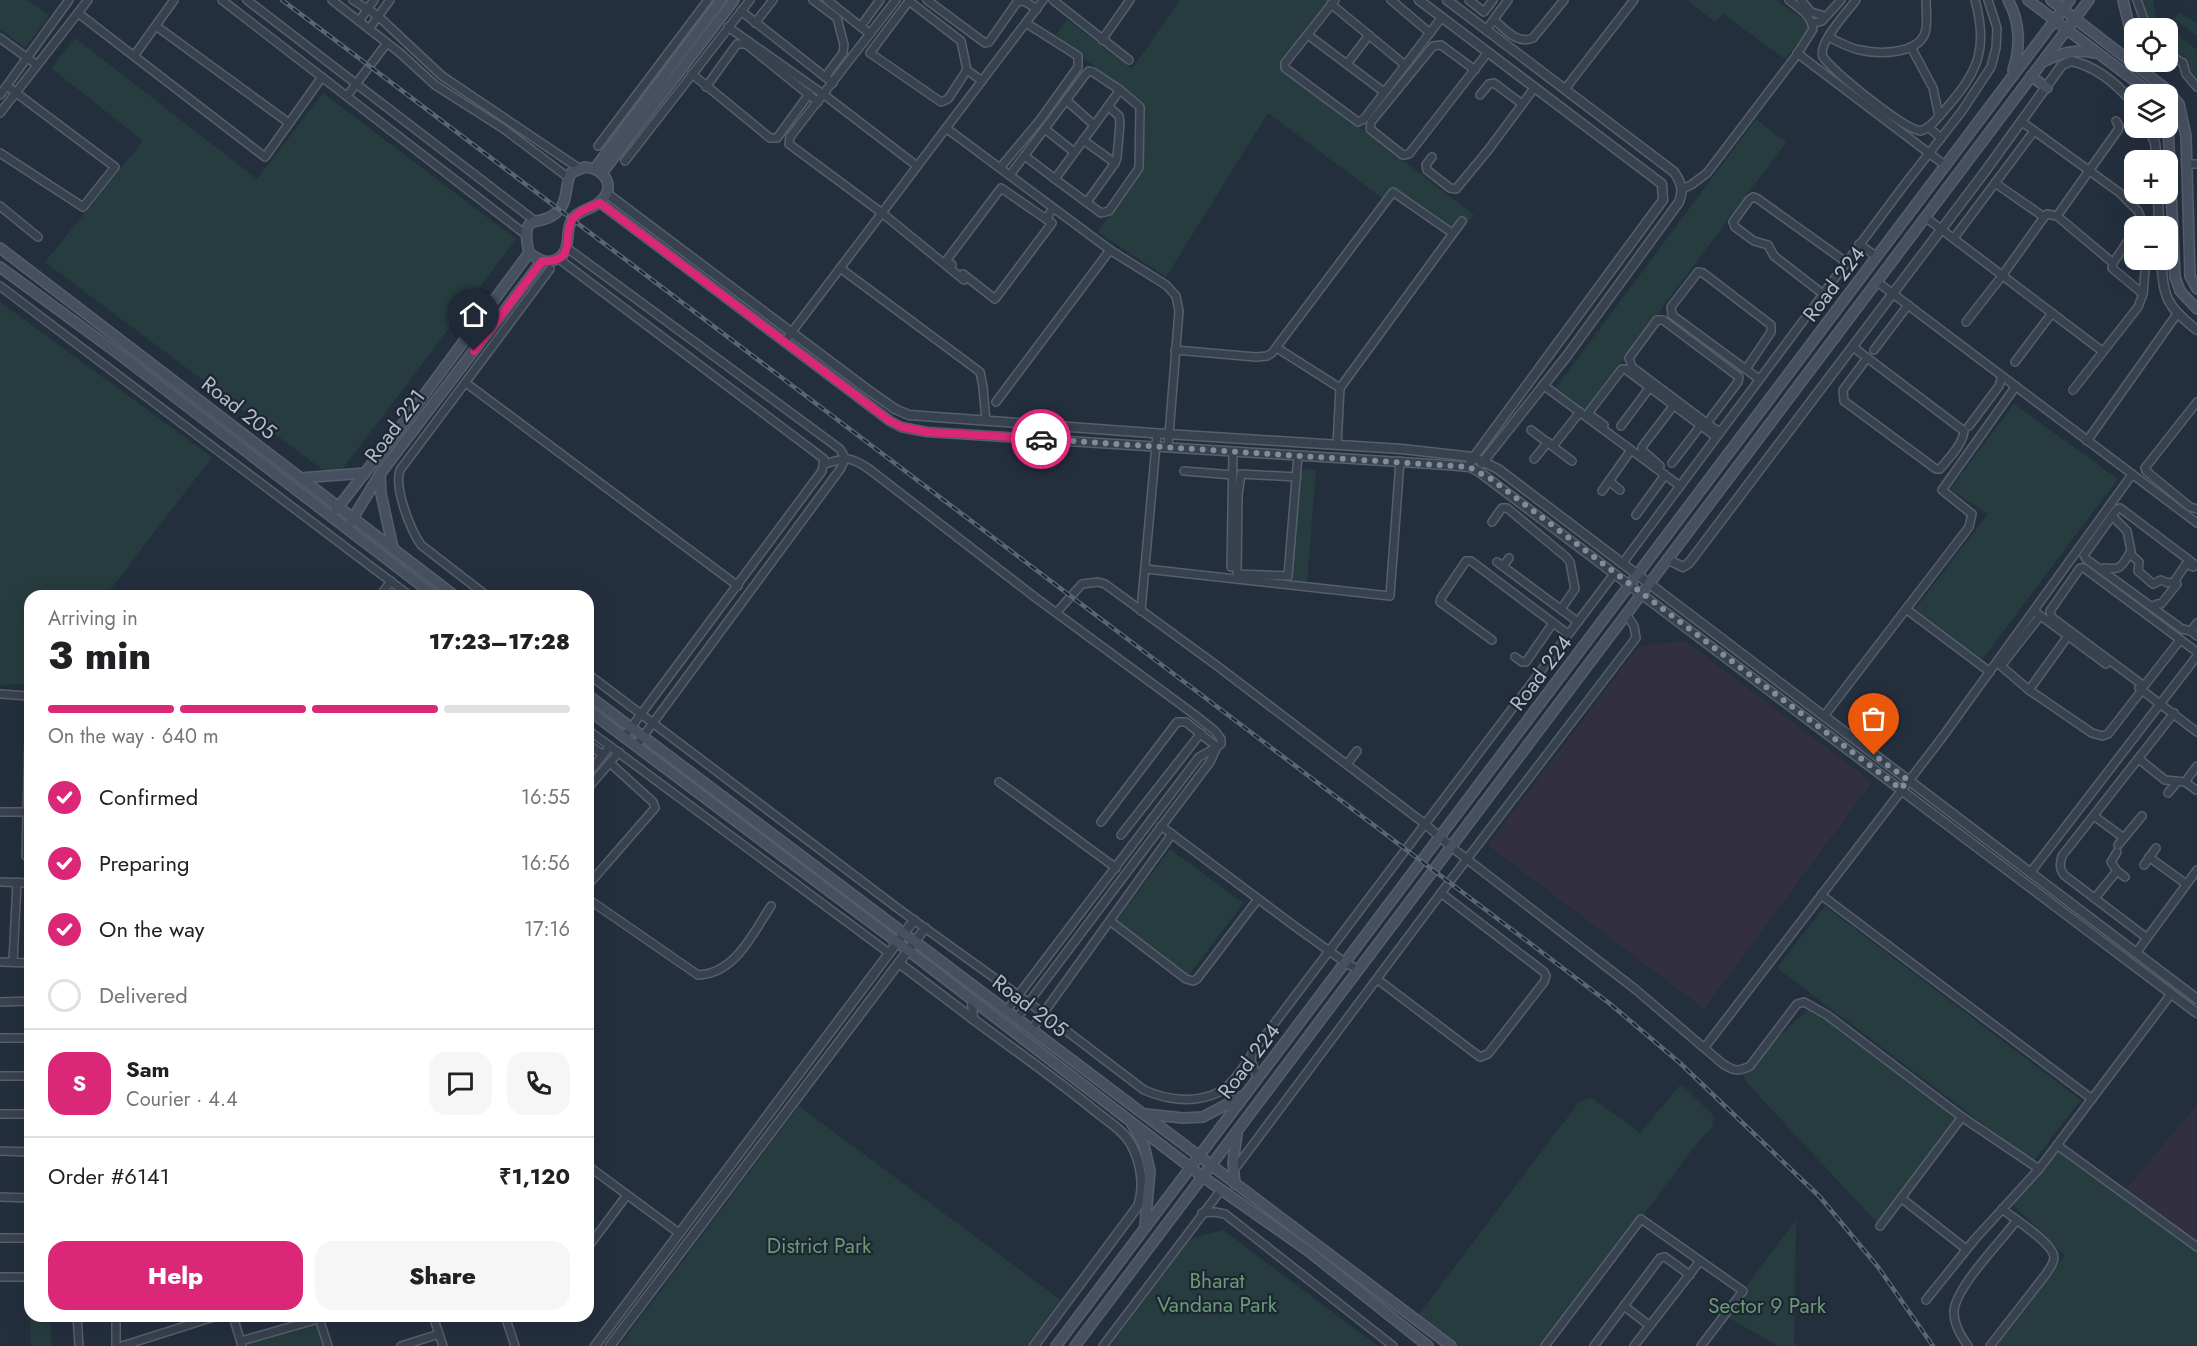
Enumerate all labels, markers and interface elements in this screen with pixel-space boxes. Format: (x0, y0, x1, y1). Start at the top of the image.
map controls (2124, 18, 2178, 270)
button: locate (2124, 18, 2178, 72)
button: layers (2124, 84, 2178, 138)
button: + (2124, 150, 2178, 204)
button: − (2124, 216, 2178, 270)
street label: Road 224 (1796, 240, 1872, 328)
pin (448, 289, 499, 351)
icon: home (457, 298, 490, 331)
street label: Road 205 (195, 369, 283, 447)
street label: Road 221 (357, 383, 433, 469)
courier (1011, 409, 1071, 469)
icon: car (1025, 423, 1058, 456)
text: Arriving in (48, 604, 138, 633)
text: 17:23–17:28 (429, 625, 570, 657)
text: 3 min (48, 627, 151, 684)
street label: Road 224 (1503, 629, 1579, 717)
pin (1848, 693, 1899, 755)
icon: bag (1857, 702, 1890, 735)
text: On the way · 640 m (48, 722, 219, 751)
icon: check (48, 781, 81, 814)
text: Confirmed (99, 781, 198, 813)
text: 16:55 (521, 783, 570, 812)
icon: check (48, 847, 81, 880)
text: Preparing (99, 847, 190, 879)
text: 16:56 (521, 849, 570, 878)
icon: check (48, 913, 81, 946)
text: On the way (99, 913, 204, 945)
text: 17:16 (524, 915, 570, 944)
street label: Road 205 (986, 968, 1074, 1044)
text: Delivered (99, 979, 188, 1011)
street label: Road 224 (1211, 1017, 1287, 1105)
button: chat (429, 1052, 492, 1115)
button: phone (507, 1052, 570, 1115)
text: Sam (126, 1053, 170, 1085)
text: S (73, 1067, 86, 1099)
text: Courier · 4.4 (126, 1085, 238, 1114)
text: Order #6141 (48, 1160, 170, 1192)
text: ₹1,120 (499, 1160, 570, 1192)
park label: District Park (767, 1231, 872, 1261)
button: Help (48, 1241, 303, 1310)
button: Share (315, 1241, 570, 1310)
park label: Bharat Vandana Park (1157, 1266, 1278, 1320)
park label: Sector 9 Park (1708, 1291, 1827, 1321)

